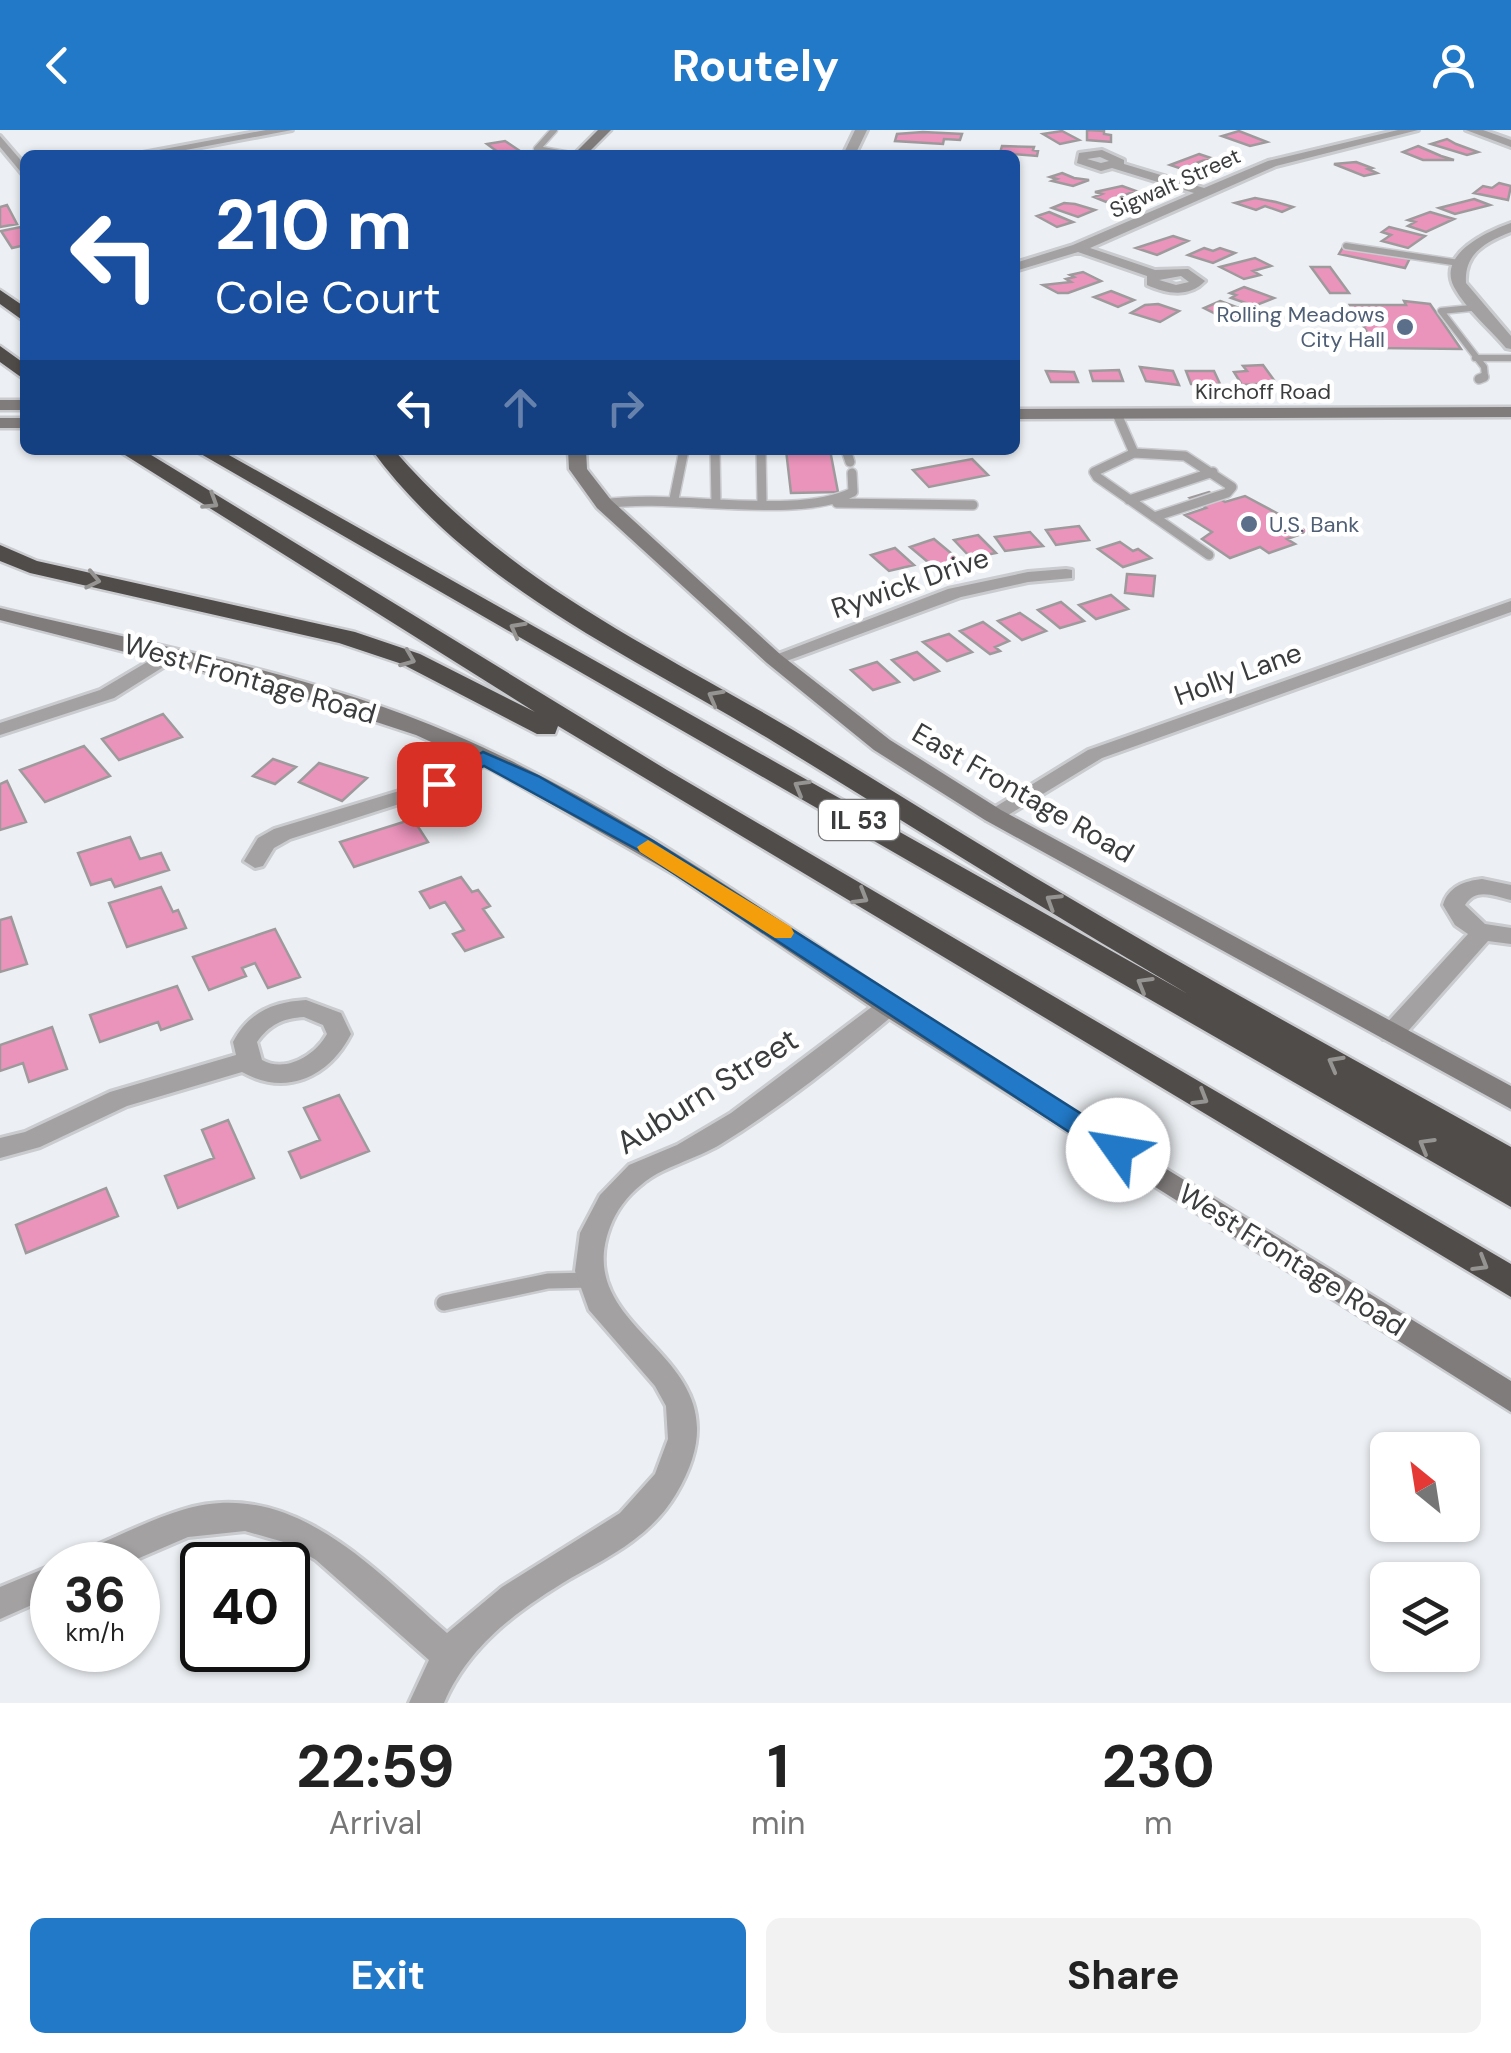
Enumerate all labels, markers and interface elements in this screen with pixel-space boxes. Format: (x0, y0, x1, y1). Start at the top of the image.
text: Routely (672, 36, 839, 95)
icon: back (30, 38, 85, 93)
icon: person (1426, 38, 1481, 93)
street label: Sigwalt Street (1105, 141, 1245, 225)
text: 210 m (215, 180, 412, 271)
icon: left (50, 190, 180, 320)
text: Cole Court (215, 268, 441, 327)
place label: Rolling Meadows City Hall (1216, 300, 1385, 354)
marker: Rolling Meadows City Hall (1394, 316, 1416, 338)
street label: Kirchoff Road (1195, 377, 1331, 406)
icon: left (388, 380, 443, 435)
icon: ahead (493, 380, 548, 435)
icon: right (598, 380, 653, 435)
one-way arrow (200, 490, 218, 509)
place label: U.S. Bank (1269, 510, 1359, 539)
marker: U.S. Bank (1238, 513, 1260, 535)
street label: Rywick Drive (826, 539, 994, 627)
one-way arrow (84, 568, 101, 589)
one-way arrow (510, 622, 528, 642)
street label: West Frontage Road (120, 625, 380, 733)
street label: Holly Lane (1169, 634, 1307, 714)
one-way arrow (398, 647, 415, 667)
one-way arrow (707, 690, 725, 709)
street label: East Frontage Road (905, 714, 1141, 872)
pin (397, 742, 482, 827)
icon: arrive (412, 757, 467, 812)
one-way arrow (794, 780, 812, 800)
road number: IL 53 (819, 800, 899, 840)
one-way arrow (850, 885, 868, 904)
one-way arrow (1046, 894, 1064, 913)
one-way arrow (1137, 977, 1155, 996)
street label: Auburn Street (608, 1018, 806, 1164)
one-way arrow (1327, 1056, 1345, 1076)
one-way arrow (1190, 1086, 1208, 1105)
position arrow (1066, 1098, 1170, 1202)
one-way arrow (1419, 1138, 1437, 1157)
street label: West Frontage Road (1172, 1175, 1412, 1345)
one-way arrow (1470, 1252, 1488, 1271)
north arrow (1370, 1432, 1480, 1542)
map controls (1370, 1432, 1480, 1672)
speed limit sign: 40 (180, 1542, 310, 1672)
text: 36 (64, 1562, 126, 1628)
button: layers (1370, 1562, 1480, 1672)
text: km/h (65, 1616, 125, 1649)
text: 22:59 (296, 1727, 455, 1806)
text: 1 (767, 1727, 789, 1806)
text: 230 (1102, 1727, 1215, 1806)
text: Arrival (329, 1802, 422, 1844)
text: min (751, 1802, 805, 1844)
text: m (1144, 1802, 1172, 1844)
button: Exit (30, 1918, 746, 2033)
button: Share (766, 1918, 1481, 2033)

